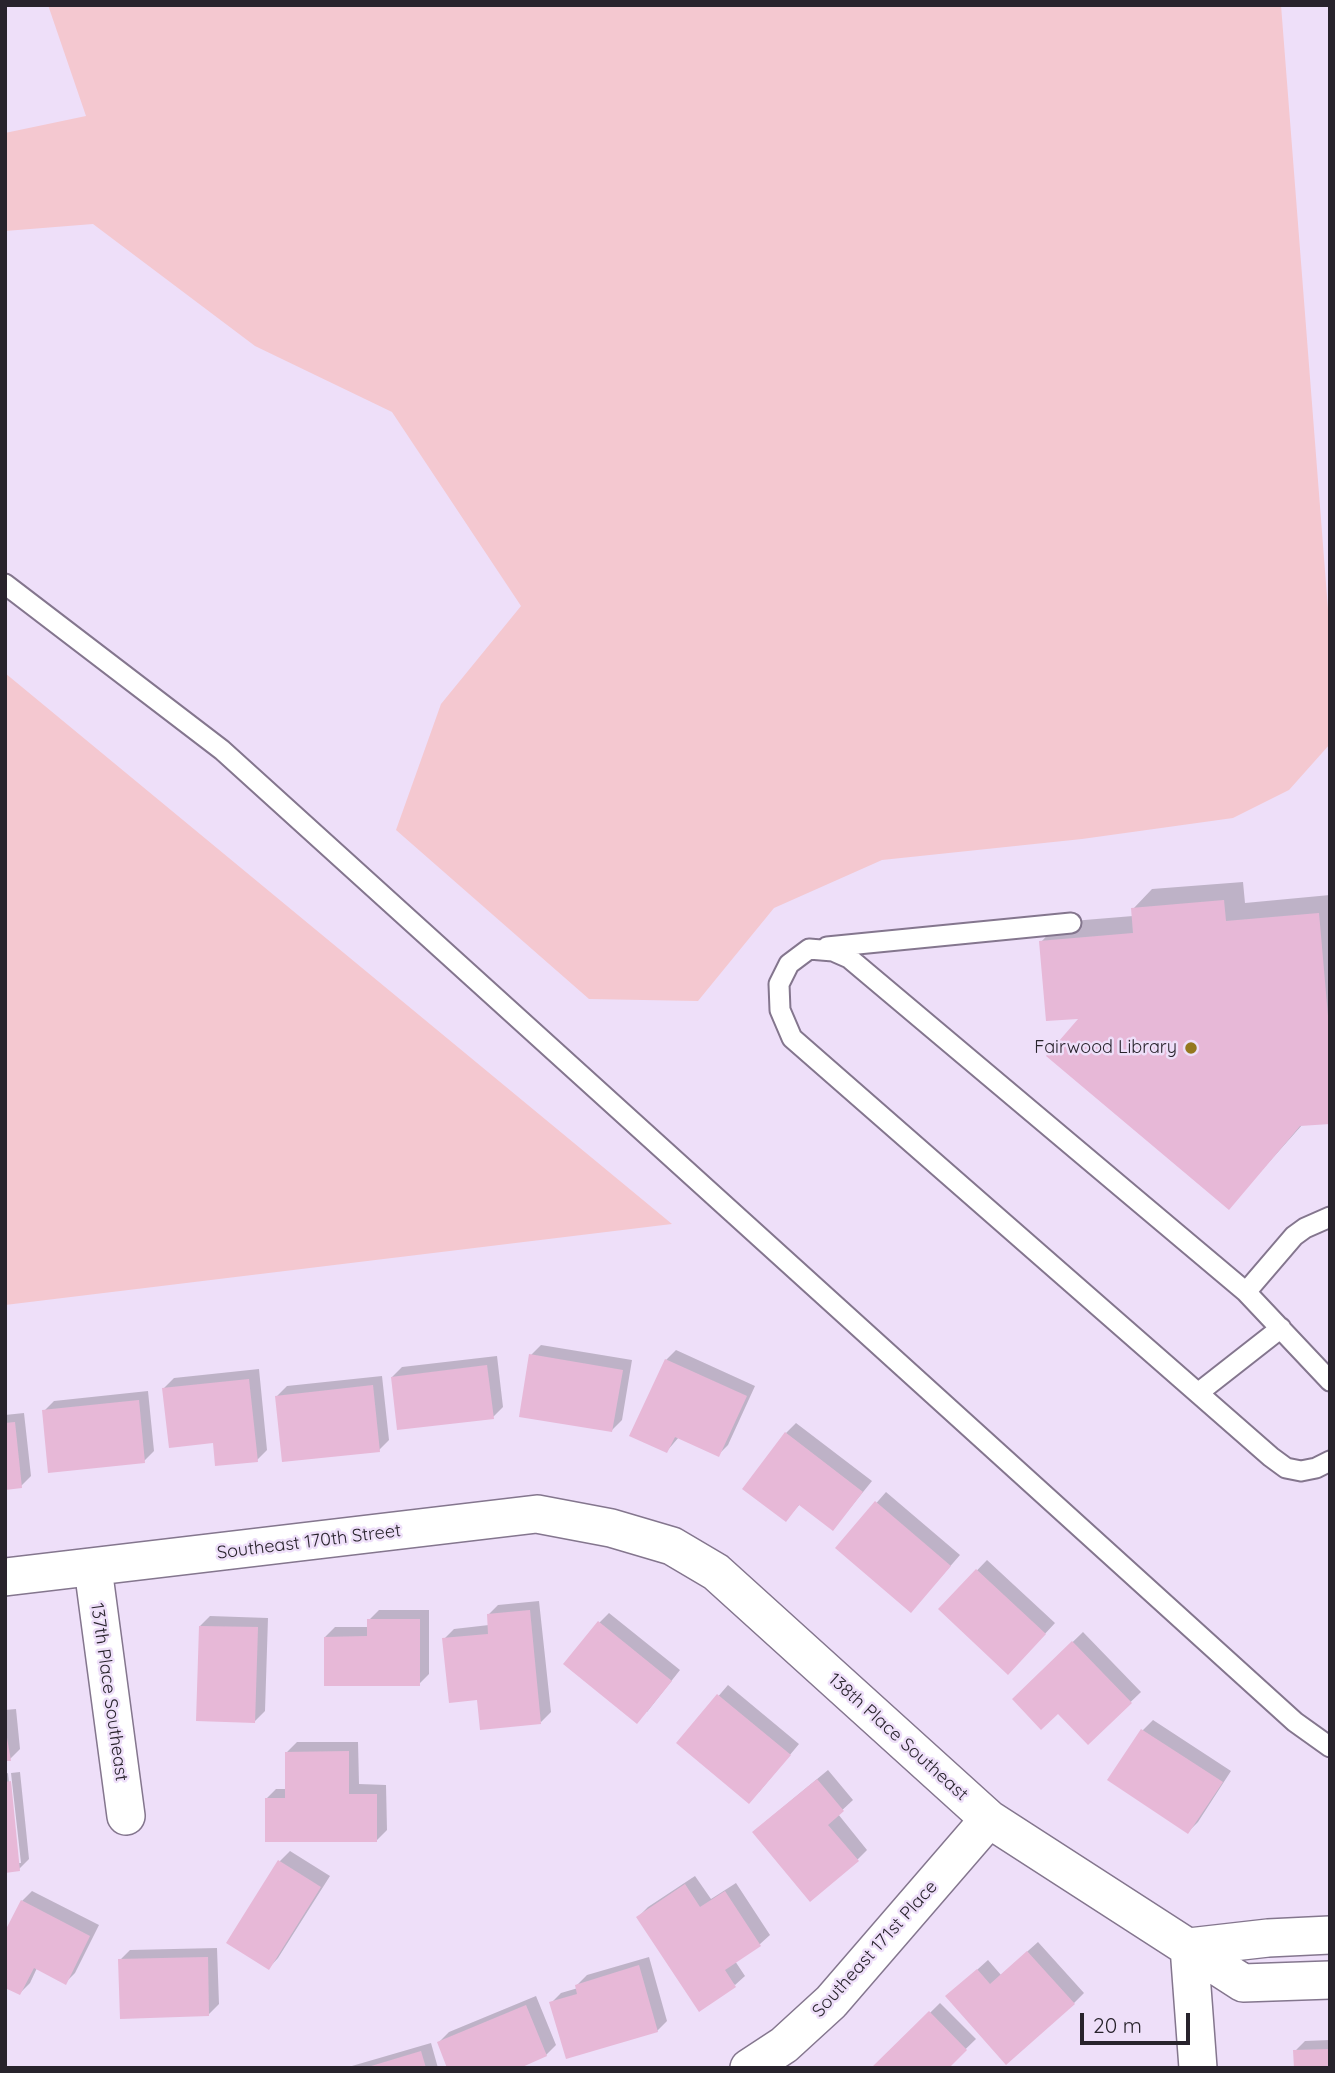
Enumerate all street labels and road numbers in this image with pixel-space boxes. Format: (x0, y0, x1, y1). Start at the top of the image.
street label: Southeast 170th Street (216, 1520, 402, 1564)
street label: 137th Place Southeast (86, 1601, 132, 1783)
street label: 138th Place Southeast (824, 1669, 972, 1805)
street label: Southeast 171st Place (808, 1876, 942, 2022)

